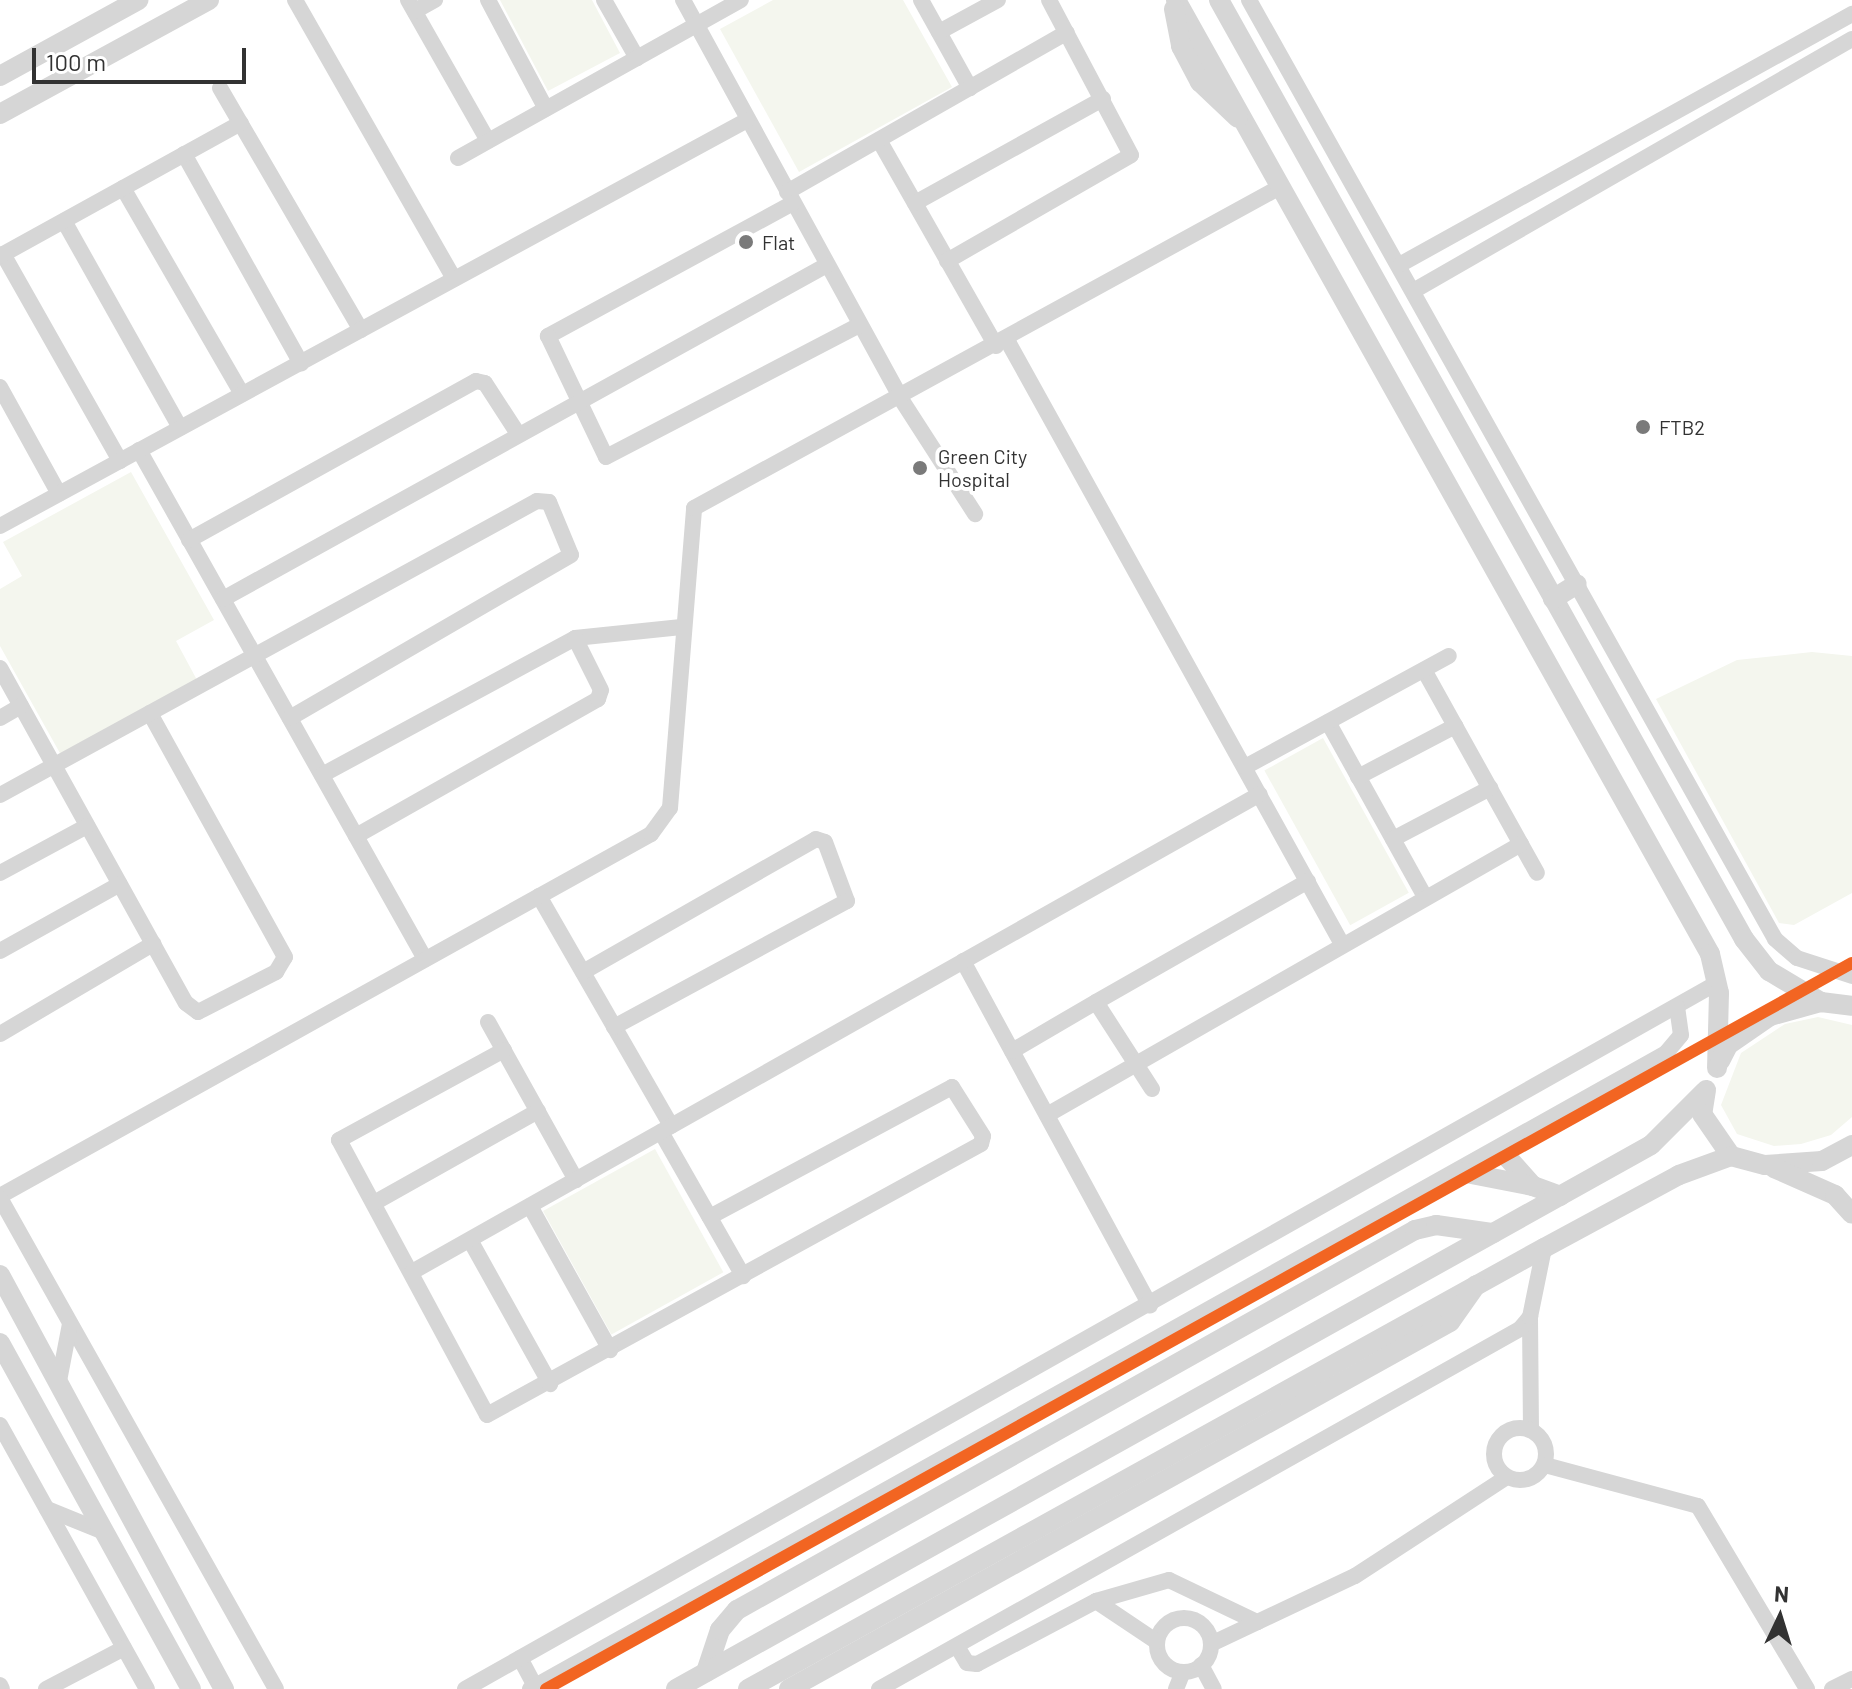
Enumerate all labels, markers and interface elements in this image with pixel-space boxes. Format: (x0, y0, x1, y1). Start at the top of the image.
scale bar (36, 32, 250, 82)
text: 100 m (46, 47, 106, 76)
place label: Flat (762, 230, 795, 254)
marker: Flat (737, 233, 755, 251)
place label: FTB2 (1659, 415, 1705, 439)
marker: FTB2 (1634, 418, 1652, 436)
place label: Green City Hospital (938, 444, 1027, 491)
marker: Green City Hospital (909, 457, 931, 479)
north arrow (1740, 1577, 1820, 1657)
text: N (1773, 1580, 1790, 1607)

